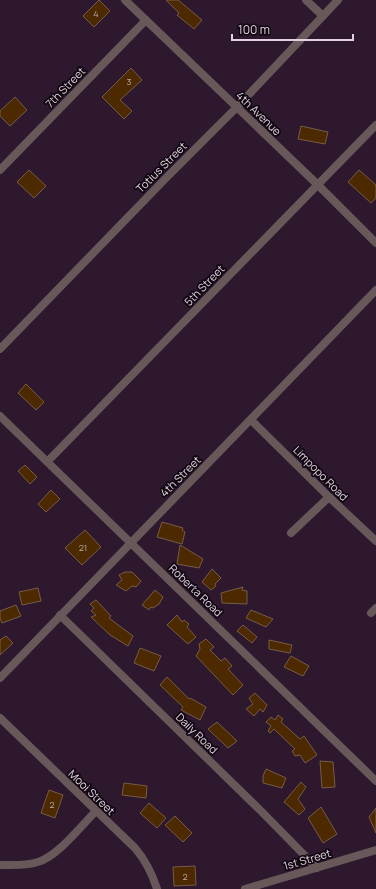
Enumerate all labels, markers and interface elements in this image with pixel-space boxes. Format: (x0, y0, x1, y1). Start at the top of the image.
house number: 4 (93, 7, 99, 20)
scale bar (232, 16, 353, 42)
text: 100 m (238, 21, 270, 38)
street label: 7th Street (42, 63, 88, 111)
house number: 3 (127, 75, 132, 88)
street label: 4th Avenue (233, 88, 285, 139)
street label: Totius Street (132, 138, 190, 196)
street label: 5th Street (181, 261, 227, 309)
street label: Limpopo Road (290, 442, 352, 504)
street label: 4th Street (156, 452, 204, 500)
house number: 21 (79, 541, 87, 554)
street label: Roberta Road (166, 561, 226, 619)
street label: Daily Road (173, 709, 221, 757)
street label: Mooi Street (65, 766, 119, 818)
house number: 2 (49, 798, 55, 811)
street label: 1st Street (281, 845, 333, 873)
house number: 2 (182, 870, 188, 883)

